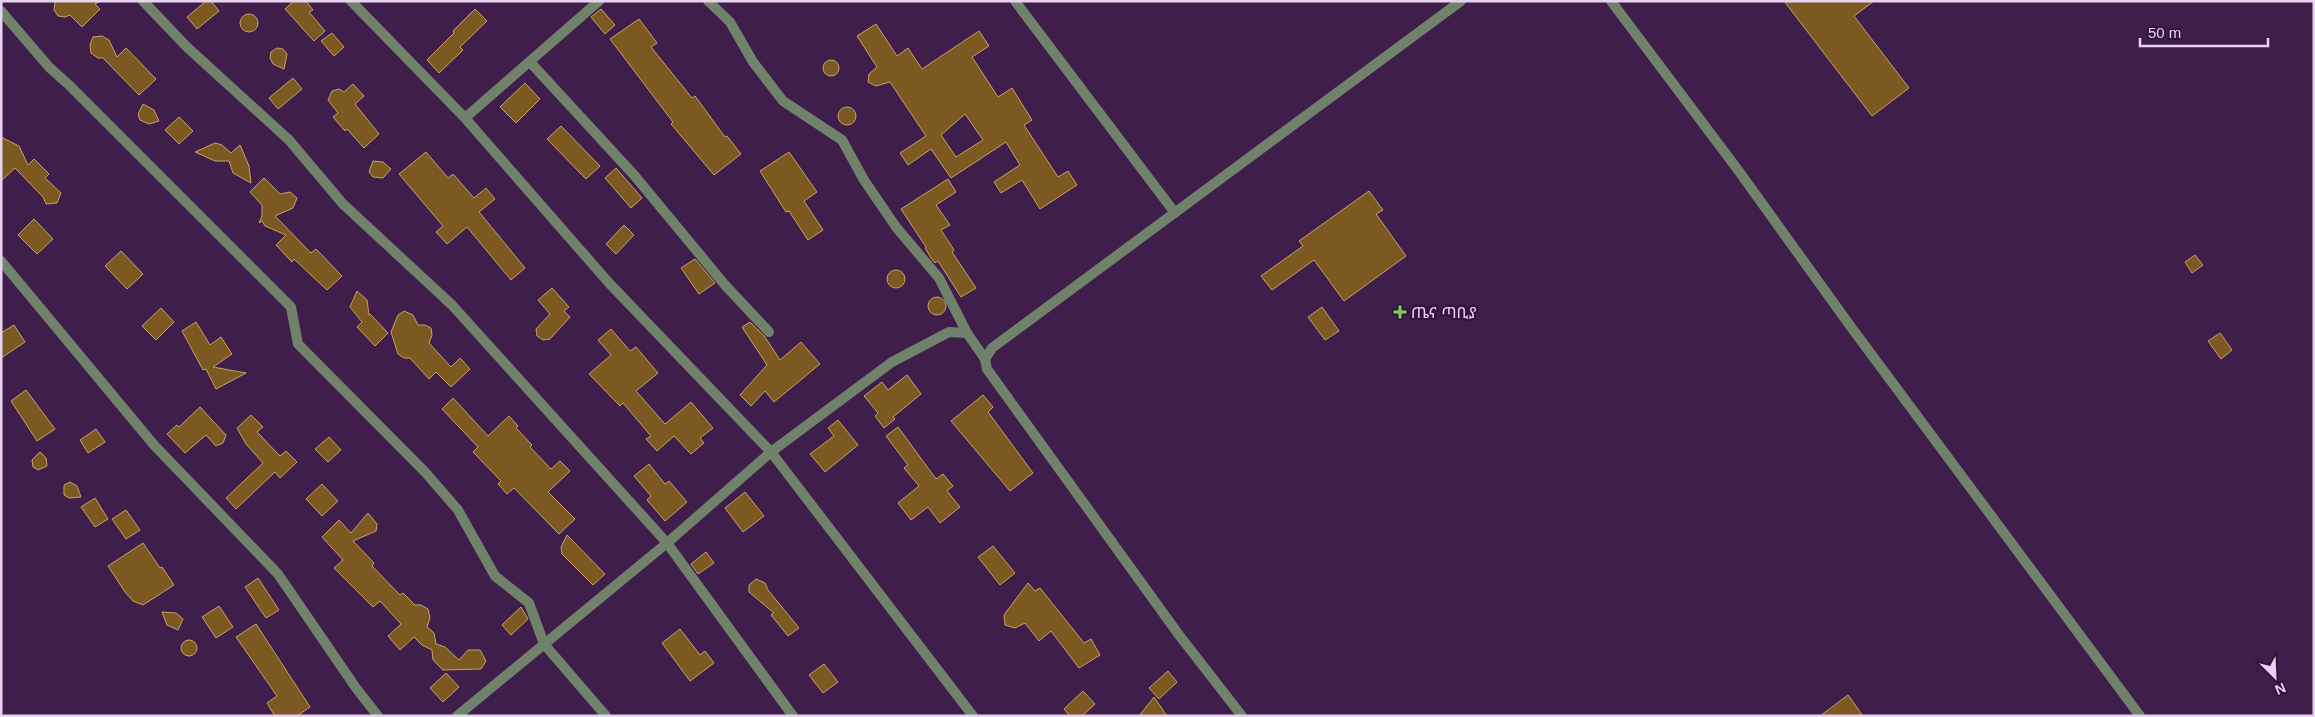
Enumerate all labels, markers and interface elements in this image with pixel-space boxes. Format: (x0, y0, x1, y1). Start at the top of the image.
scale bar (2140, 15, 2268, 47)
text: 50 m (2148, 24, 2181, 41)
place label: ጤና ጣቢያ (1411, 304, 1477, 321)
marker: ጤና ጣቢያ (1393, 305, 1407, 319)
north arrow (2250, 652, 2300, 702)
text: N (2272, 680, 2288, 698)

